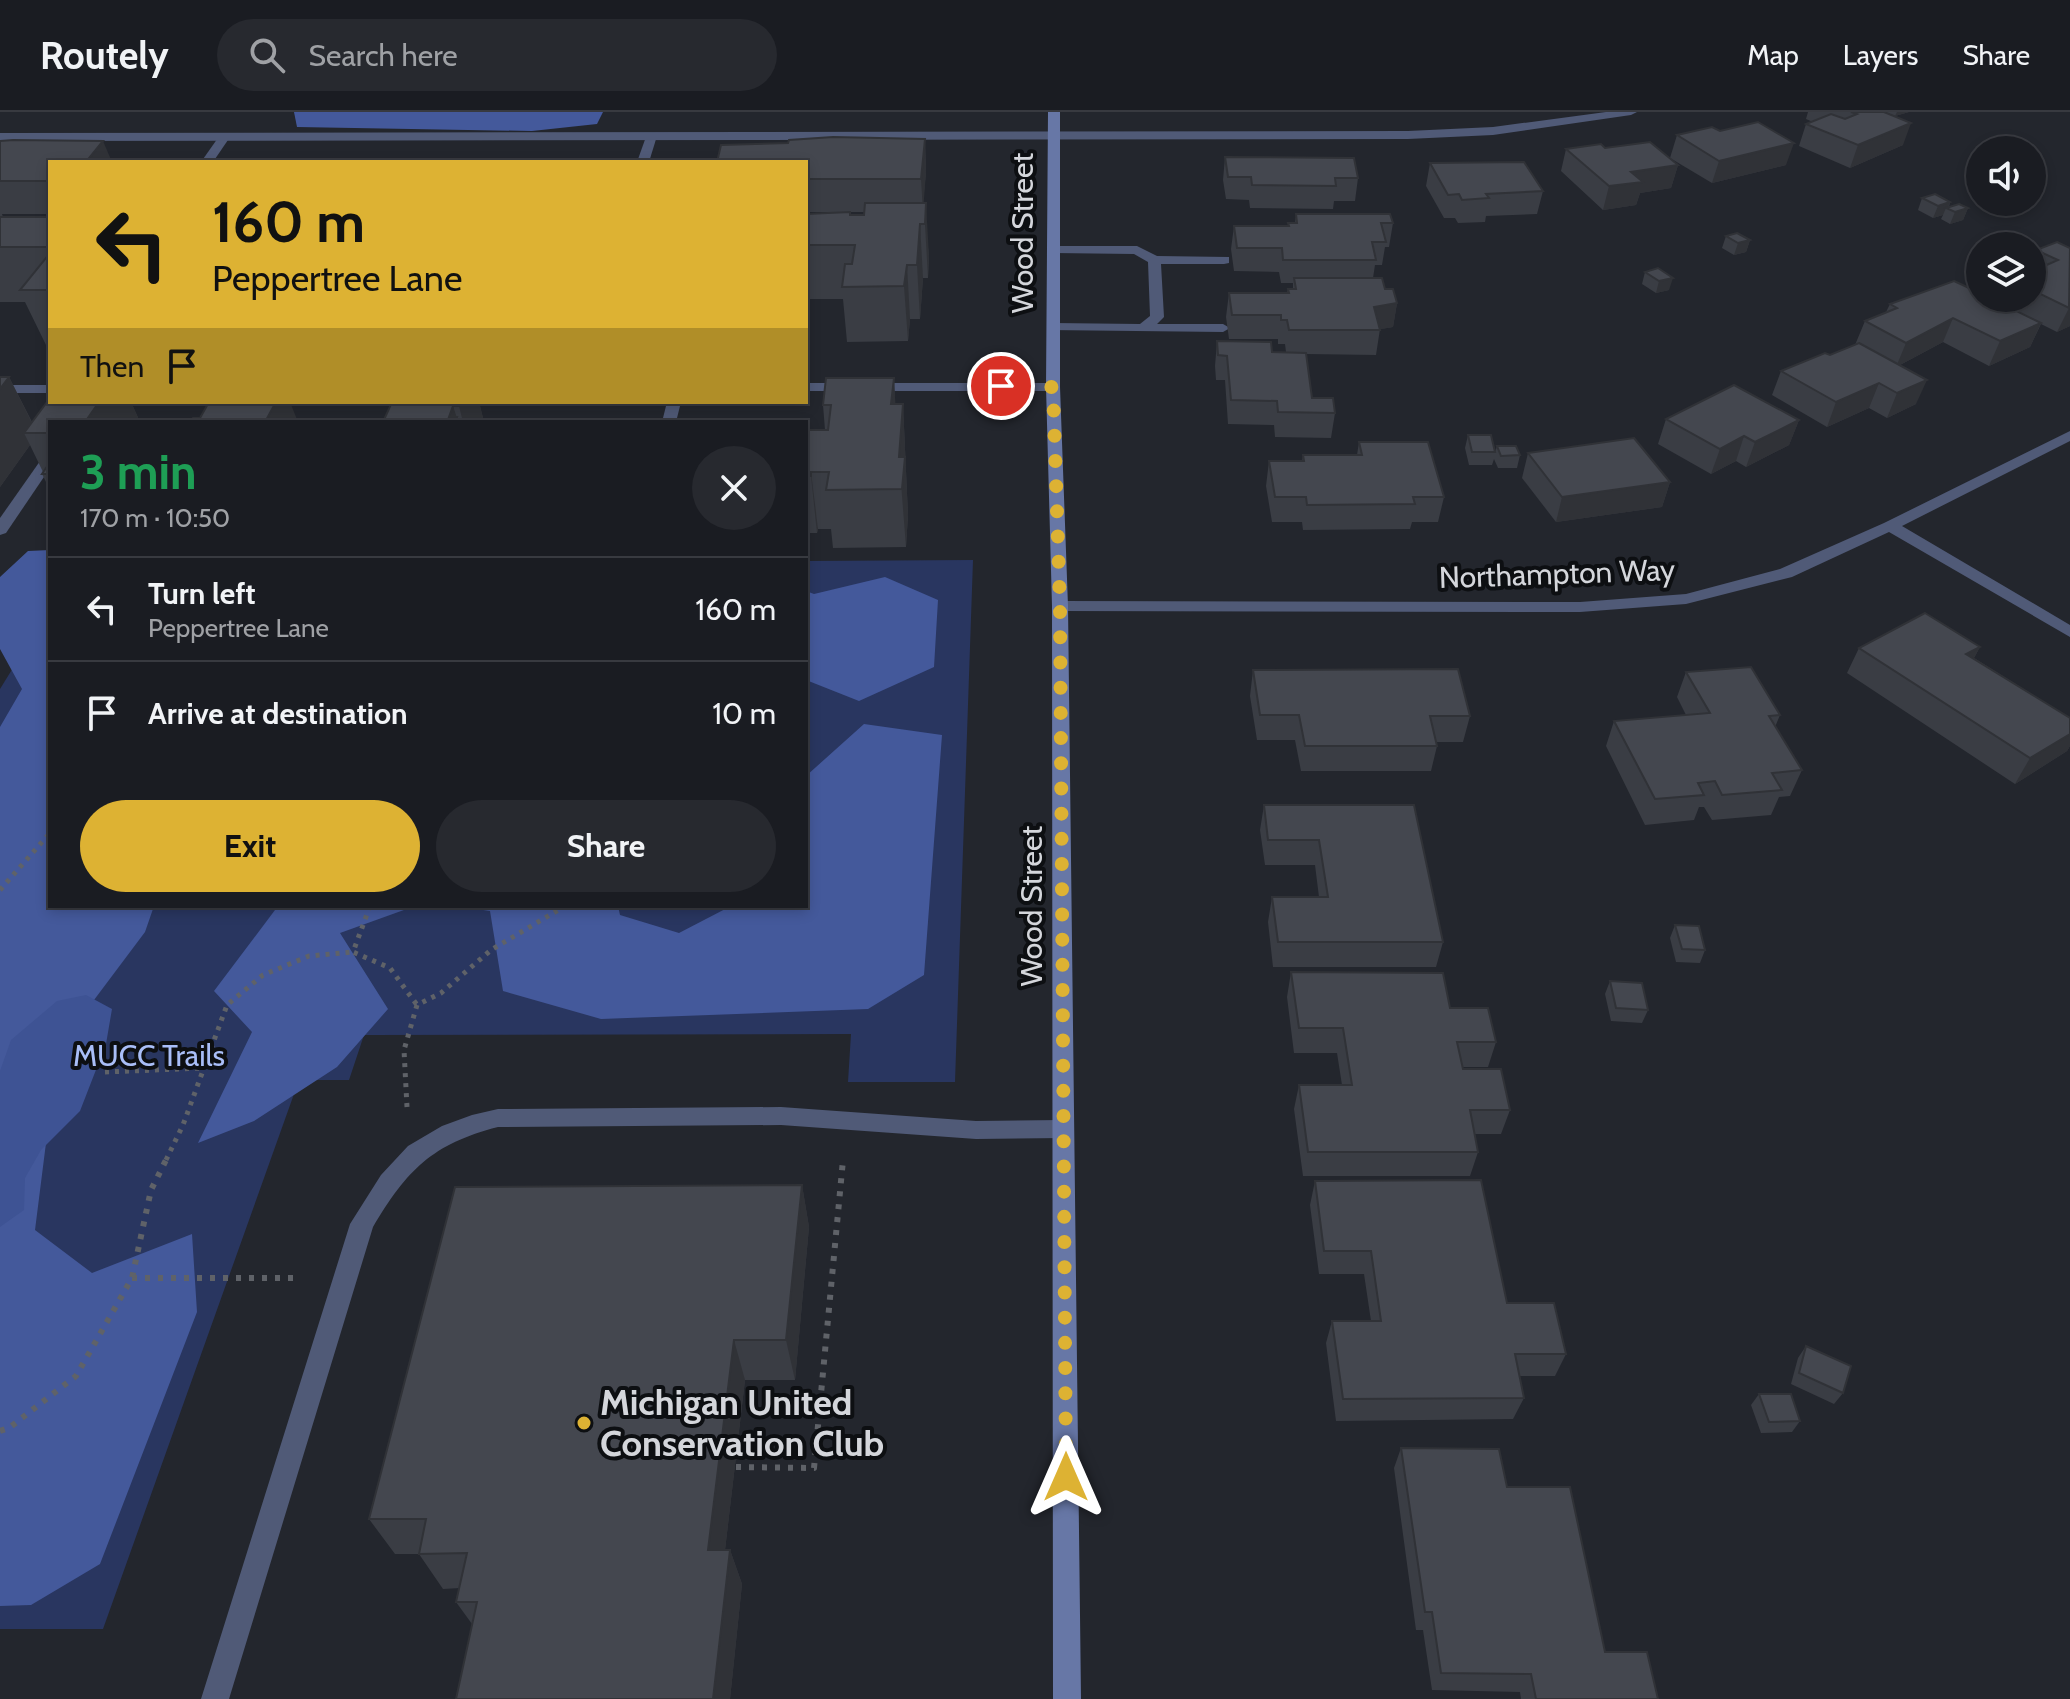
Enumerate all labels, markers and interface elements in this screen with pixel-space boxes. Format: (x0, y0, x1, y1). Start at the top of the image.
search box (217, 19, 777, 91)
text: Routely (40, 32, 169, 79)
icon: search (245, 33, 289, 77)
text: Search here (309, 37, 458, 74)
text: Map (1747, 38, 1799, 72)
text: Layers (1843, 38, 1918, 72)
text: Share (1962, 38, 2030, 72)
map controls (1966, 136, 2046, 312)
button: sound (1966, 136, 2046, 216)
street label: Wood Street (1004, 153, 1041, 313)
text: 160 m (212, 188, 365, 256)
icon: left (80, 192, 184, 296)
button: layers (1966, 232, 2046, 312)
text: Peppertree Lane (212, 256, 462, 300)
icon: arrive (160, 344, 204, 388)
text: Then (80, 348, 144, 385)
pin (967, 352, 1035, 420)
icon: arrive (979, 364, 1023, 408)
text: 3 min (80, 443, 196, 501)
button: close (692, 446, 776, 530)
text: 170 m · 10:50 (80, 502, 230, 534)
street label: Northampton Way (1438, 551, 1676, 596)
text: Turn left (148, 575, 256, 612)
icon: left (80, 587, 124, 631)
text: 160 m (695, 591, 776, 628)
text: Peppertree Lane (148, 612, 329, 644)
icon: arrive (80, 691, 124, 735)
text: Arrive at destination (148, 695, 408, 732)
text: 10 m (712, 695, 776, 732)
button: Exit (80, 800, 420, 892)
button: Share (436, 800, 776, 892)
street label: Wood Street (1013, 826, 1050, 986)
park label: MUCC Trails (73, 1037, 225, 1074)
place label: Michigan United Conservation Club (600, 1380, 884, 1465)
marker: Michigan United Conservation Club (575, 1414, 593, 1432)
position arrow (1024, 1435, 1108, 1519)

